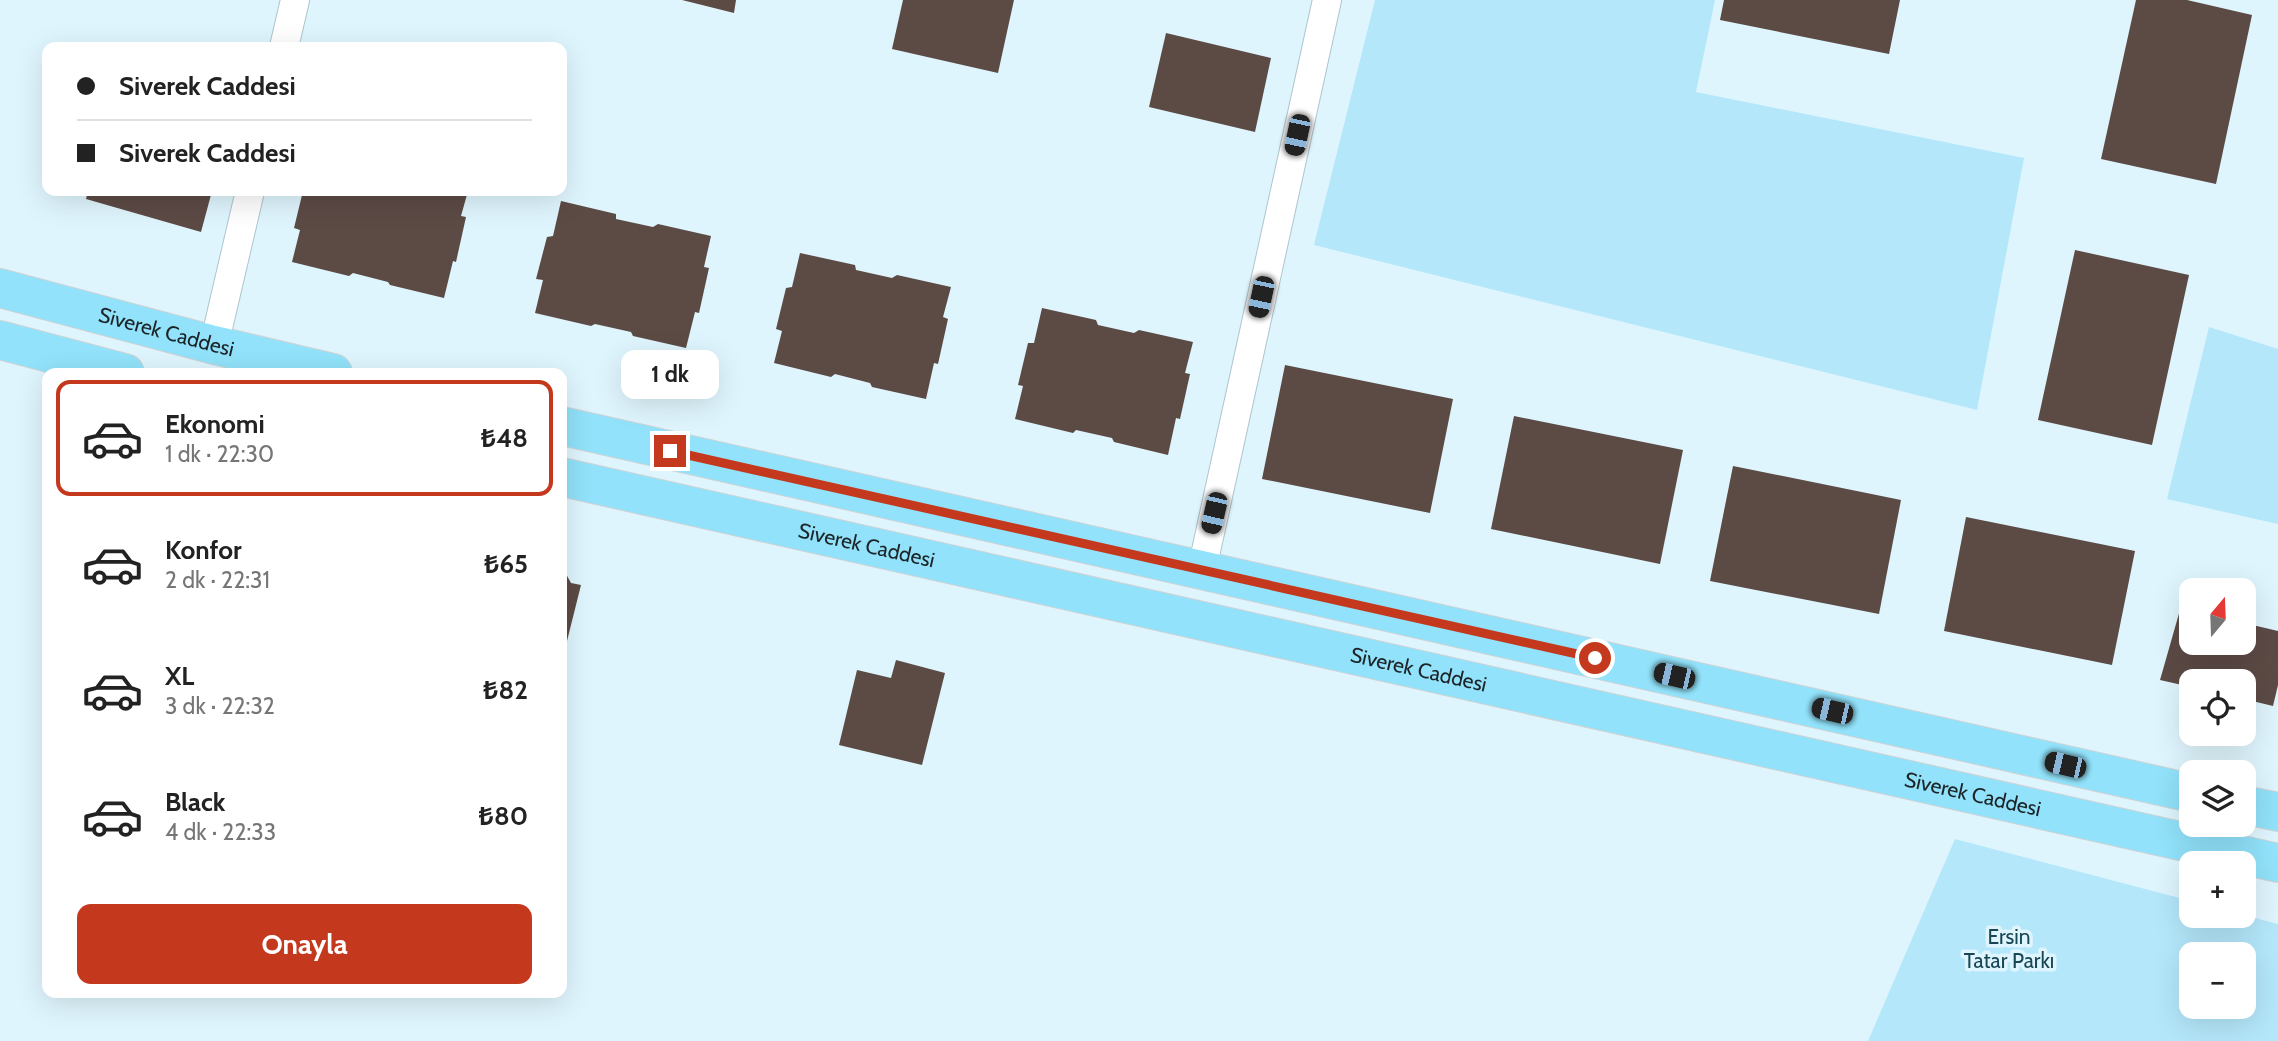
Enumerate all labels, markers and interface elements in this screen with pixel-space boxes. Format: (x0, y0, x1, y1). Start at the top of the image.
text: Siverek Caddesi (119, 70, 296, 102)
car (1283, 112, 1312, 158)
text: Siverek Caddesi (119, 137, 296, 169)
car (1247, 274, 1276, 320)
street label: Siverek Caddesi (96, 302, 237, 361)
callout: 1 dk (621, 350, 719, 398)
text: 1 dk (651, 360, 689, 388)
icon: car (81, 407, 144, 470)
text: Ekonomi (165, 408, 265, 440)
text: ₺48 (481, 422, 528, 454)
route end (654, 435, 686, 467)
text: 1 dk · 22:30 (165, 440, 274, 468)
car (1200, 490, 1229, 536)
street label: Siverek Caddesi (796, 518, 937, 572)
icon: car (81, 533, 144, 596)
text: Konfor (165, 534, 242, 566)
text: ₺65 (484, 548, 528, 580)
text: 2 dk · 22:31 (165, 566, 270, 594)
north arrow (2179, 578, 2256, 654)
map controls (2179, 578, 2256, 1019)
street label: Siverek Caddesi (1348, 642, 1489, 697)
route start (1579, 642, 1611, 674)
icon: car (81, 659, 144, 722)
text: XL (165, 660, 194, 692)
car (1652, 661, 1697, 691)
button: locate (2179, 669, 2256, 746)
text: ₺82 (483, 674, 528, 706)
text: 3 dk · 22:32 (165, 692, 275, 720)
car (1810, 696, 1855, 726)
car (2043, 750, 2088, 780)
button: layers (2179, 760, 2256, 837)
street label: Siverek Caddesi (1902, 766, 2044, 821)
icon: car (81, 785, 144, 848)
text: Black (165, 786, 225, 818)
text: ₺80 (478, 800, 528, 832)
text: 4 dk · 22:33 (165, 818, 276, 846)
button: + (2179, 851, 2256, 928)
button: Onayla (77, 904, 532, 984)
park label: Ersin Tatar Parkı (1964, 924, 2054, 973)
button: − (2179, 942, 2256, 1019)

